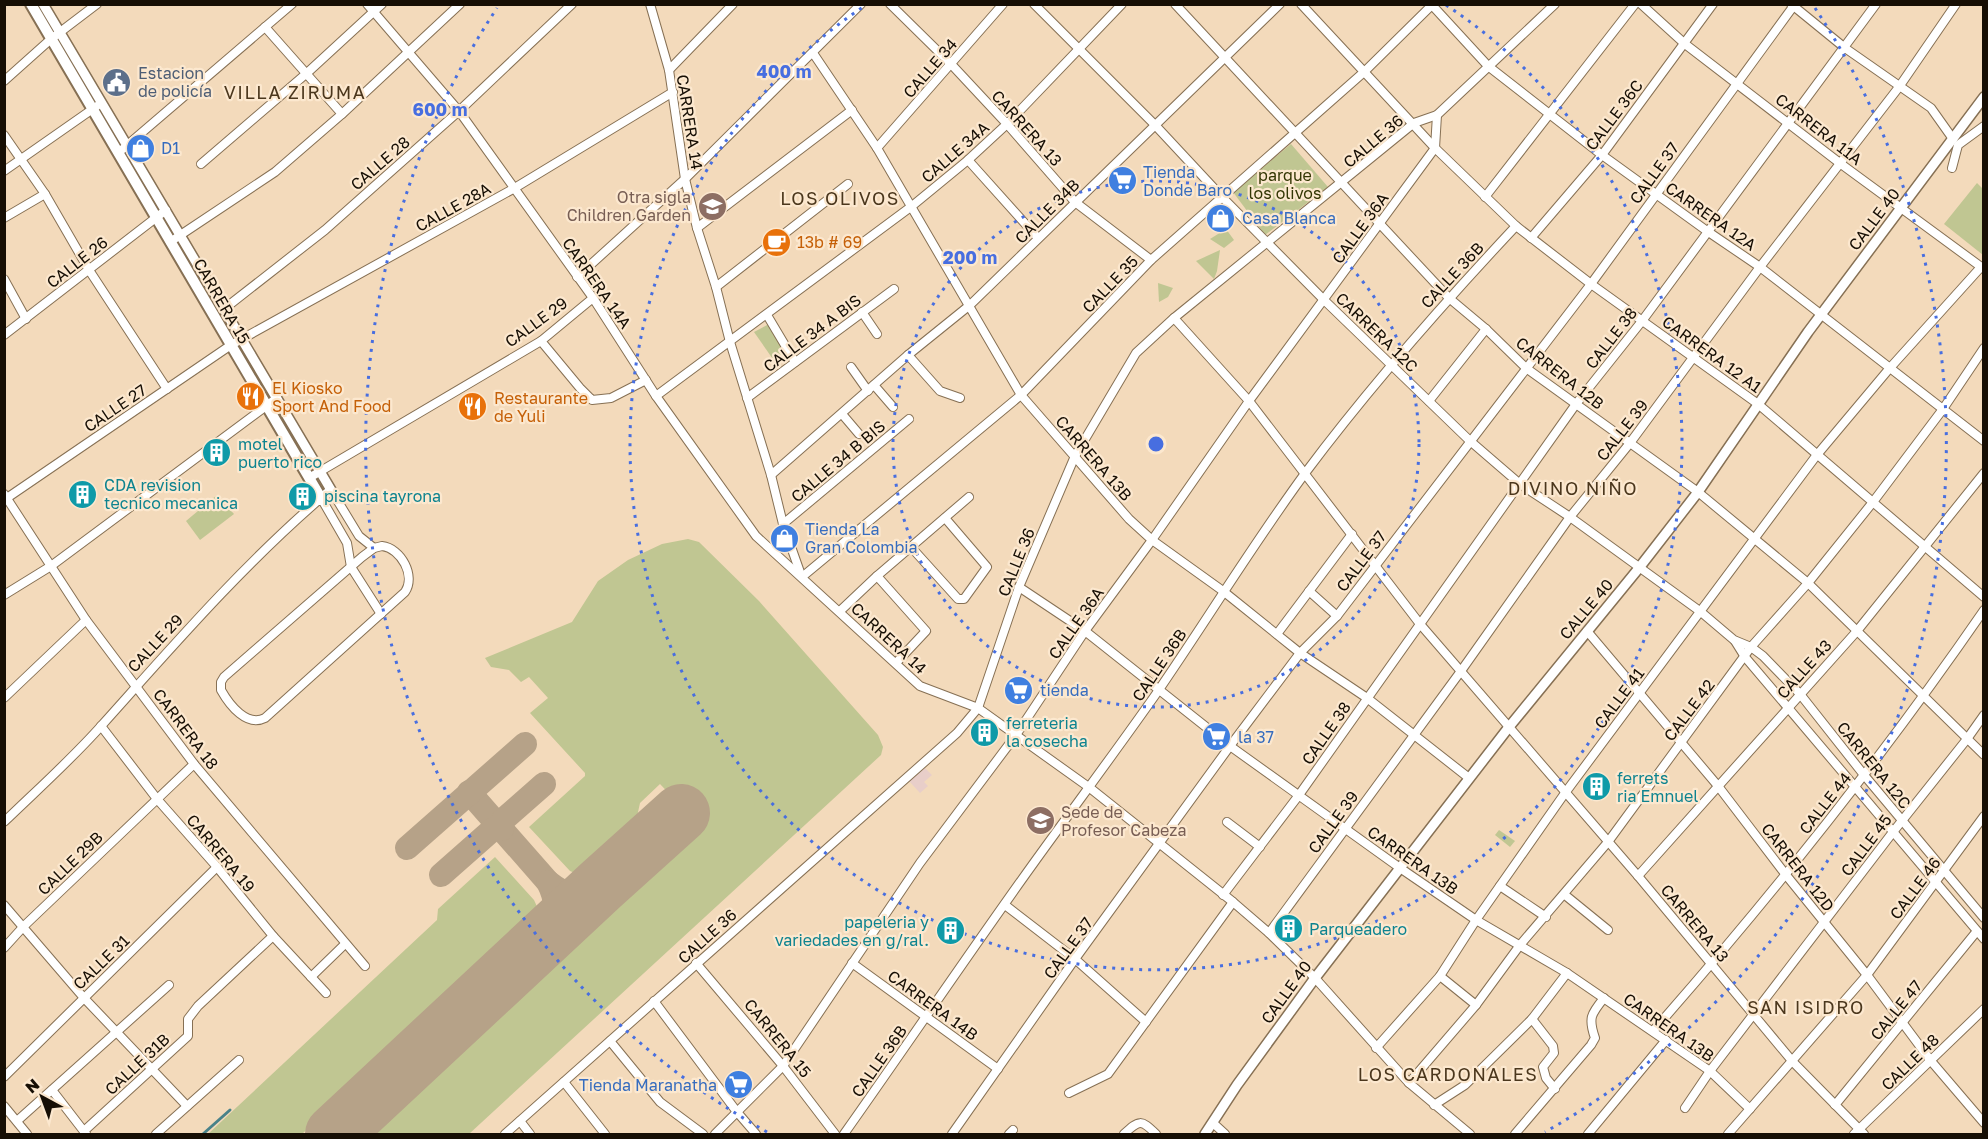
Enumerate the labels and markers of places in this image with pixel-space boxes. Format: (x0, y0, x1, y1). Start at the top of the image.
place label: Estacion de policía (138, 63, 212, 101)
public building icon: Estacion de policía (101, 66, 133, 98)
shop icon: D1 (124, 132, 156, 164)
place label: D1 (161, 138, 180, 158)
place label: Tienda Donde Baro (1143, 162, 1232, 200)
supermarket icon: Tienda Donde Baro (1106, 165, 1138, 197)
place label: Otra sigla Children Garden (567, 187, 691, 225)
school or university icon: Otra sigla Children Garden (696, 190, 728, 222)
shop icon: Casa Blanca (1205, 202, 1237, 234)
place label: Casa Blanca (1242, 208, 1336, 228)
cafe icon: 13b # 69 (760, 226, 792, 258)
place label: 13b # 69 (797, 232, 862, 252)
place label: El Kiosko Sport And Food (272, 378, 391, 416)
restaurant icon: El Kiosko Sport And Food (235, 381, 267, 413)
place label: Restaurante de Yuli (494, 388, 588, 426)
restaurant icon: Restaurante de Yuli (457, 391, 489, 423)
place label: motel puerto rico (238, 434, 322, 472)
centre of rings (1146, 434, 1166, 454)
building icon: motel puerto rico (201, 437, 233, 469)
place label: CDA revision tecnico mecanica (104, 475, 238, 513)
building icon: CDA revision tecnico mecanica (67, 478, 99, 510)
building icon: piscina tayrona (287, 480, 319, 512)
place label: piscina tayrona (324, 486, 441, 506)
place label: Tienda La Gran Colombia (805, 519, 918, 557)
shop icon: Tienda La Gran Colombia (768, 522, 800, 554)
supermarket icon: tienda (1003, 674, 1035, 706)
place label: tienda (1040, 680, 1089, 700)
place label: ferreteria la cosecha (1006, 713, 1088, 751)
building icon: ferreteria la cosecha (969, 716, 1001, 748)
supermarket icon: la 37 (1201, 721, 1233, 753)
place label: la 37 (1238, 727, 1274, 747)
place label: ferrets ria Emnuel (1617, 768, 1698, 806)
building icon: ferrets ria Emnuel (1580, 771, 1612, 803)
place label: Sede de Profesor Cabeza (1061, 802, 1187, 840)
school or university icon: Sede de Profesor Cabeza (1024, 805, 1056, 837)
place label: papeleria y variedades en g/ral. (775, 912, 929, 950)
building icon: Parqueadero (1272, 913, 1304, 945)
building icon: papeleria y variedades en g/ral. (934, 915, 966, 947)
place label: Parqueadero (1309, 919, 1407, 939)
supermarket icon: Tienda Maranatha (722, 1069, 754, 1101)
place label: Tienda Maranatha (579, 1075, 717, 1095)

